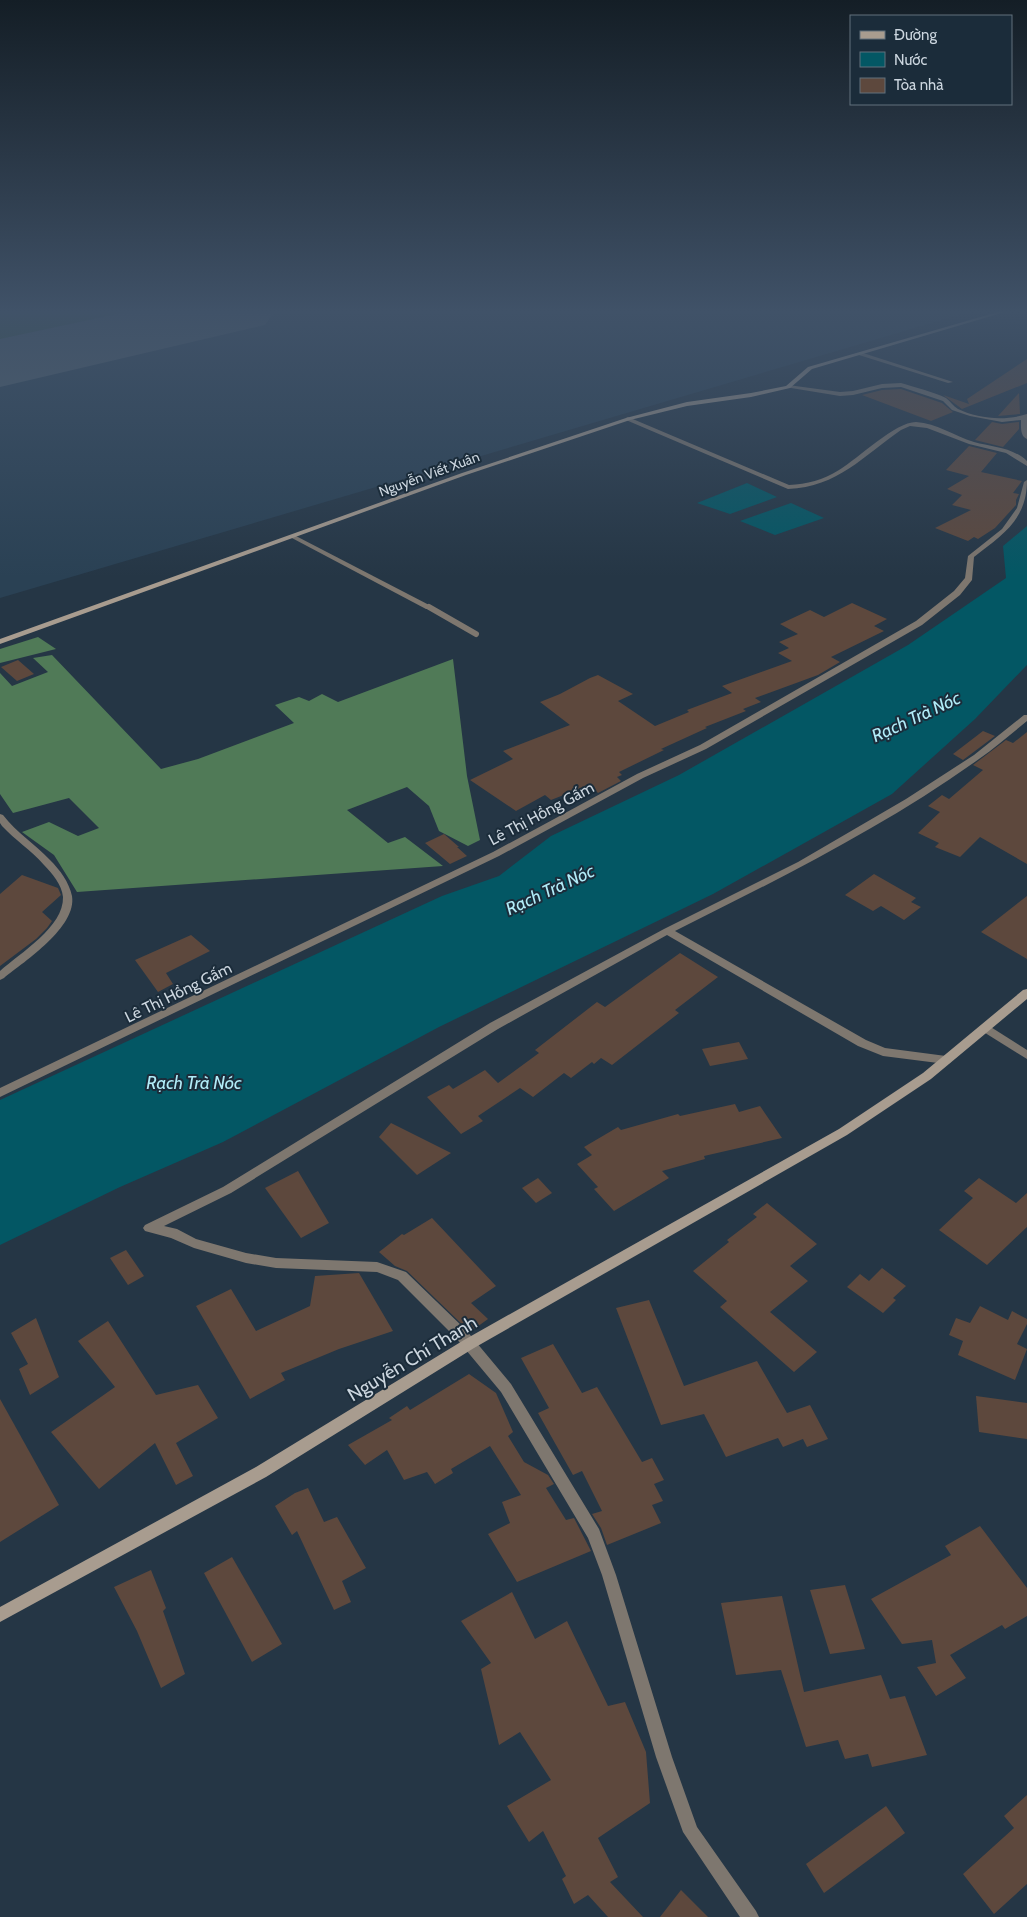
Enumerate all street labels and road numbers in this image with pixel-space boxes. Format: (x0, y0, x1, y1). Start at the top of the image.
street label: Nguyễn Viết Xuân (376, 447, 482, 501)
street label: Lê Thị Hồng Gấm (485, 778, 597, 849)
street label: Lê Thị Hồng Gấm (122, 958, 235, 1027)
street label: Nguyễn Chí Thanh (343, 1311, 481, 1406)

